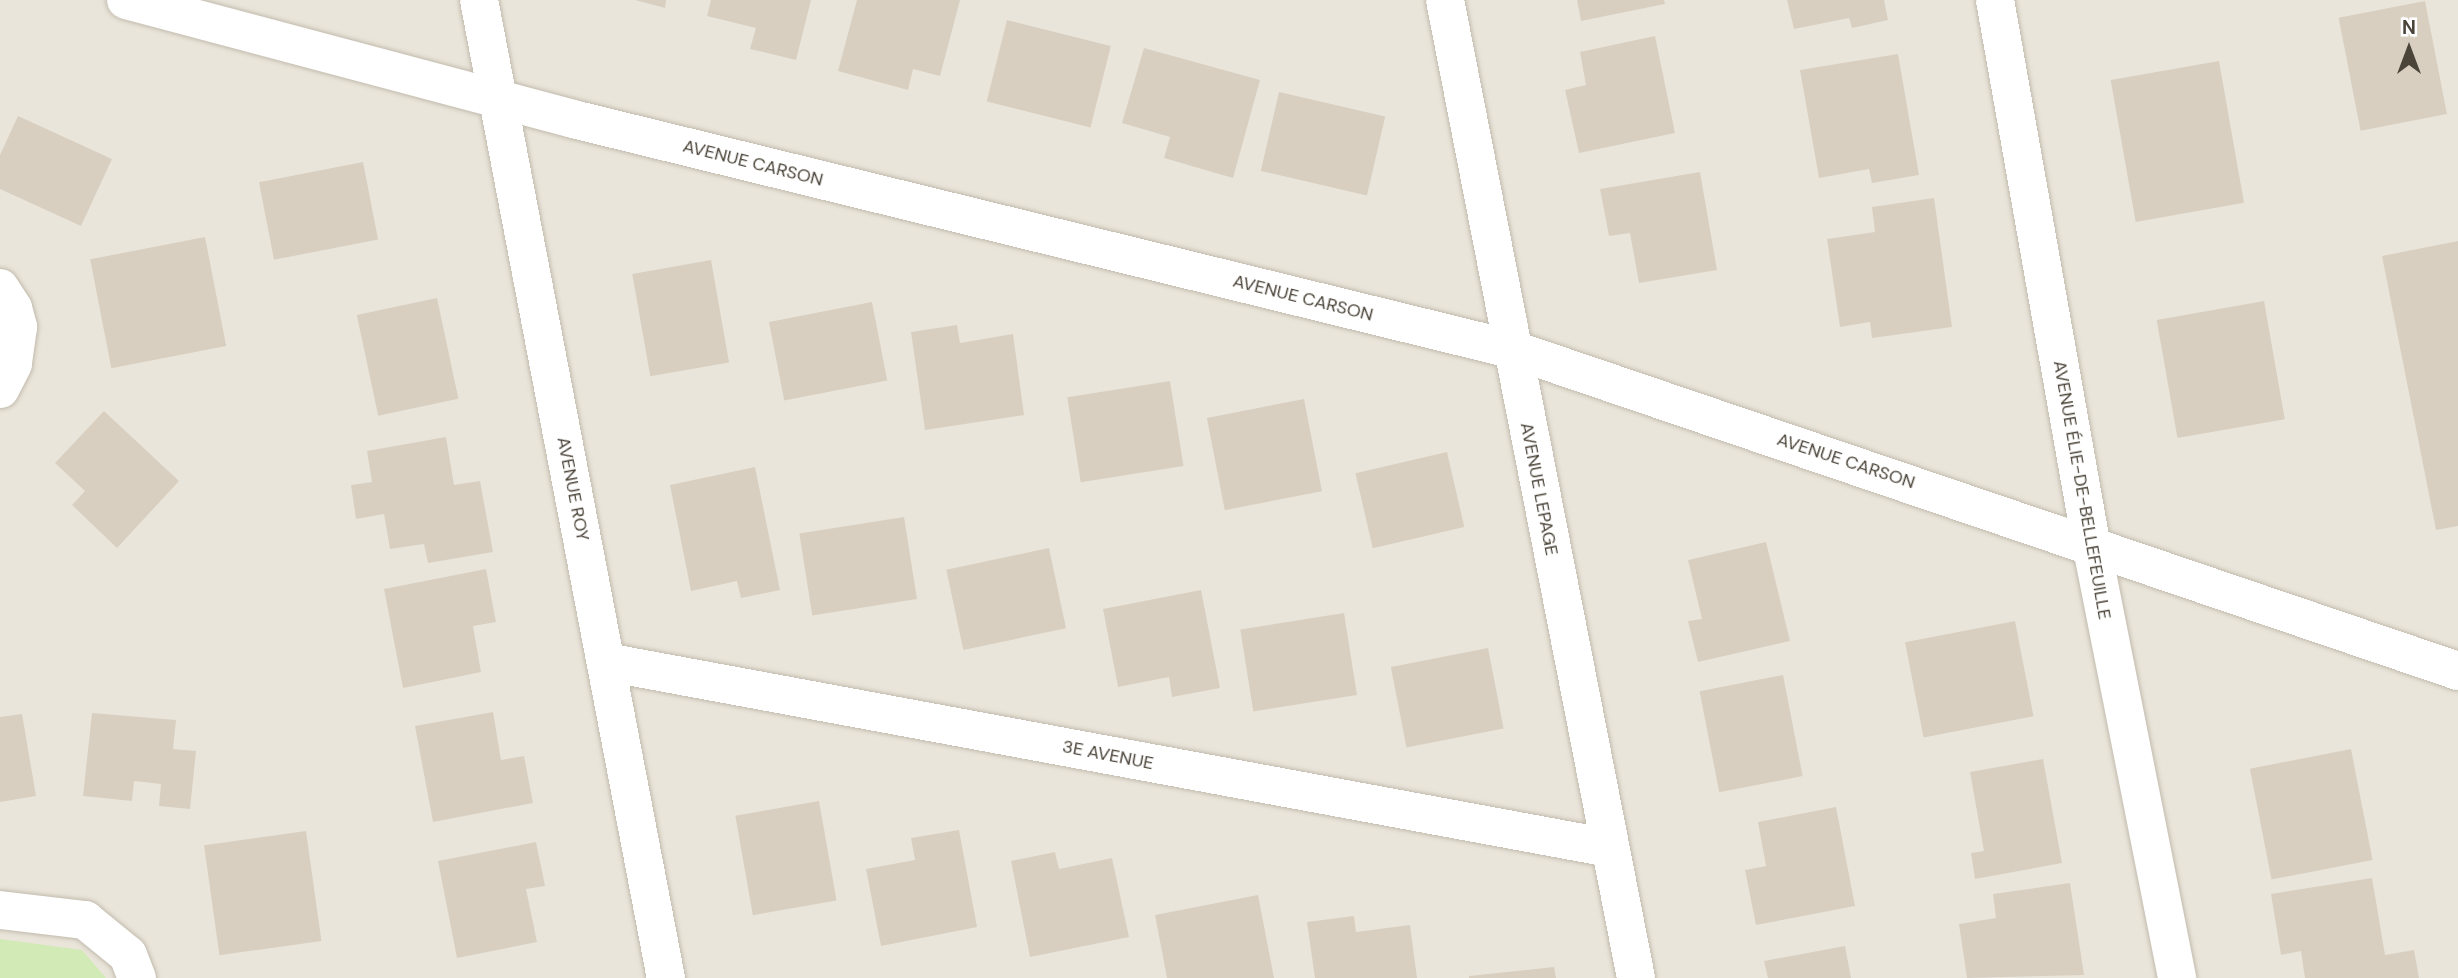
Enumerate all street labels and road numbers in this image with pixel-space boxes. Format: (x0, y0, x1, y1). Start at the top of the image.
street label: AVENUE CARSON (681, 135, 825, 191)
street label: AVENUE CARSON (1231, 270, 1375, 326)
street label: AVENUE ÉLIE-DE-BELLEFEUILLE (2049, 359, 2115, 621)
street label: AVENUE LEPAGE (1516, 421, 1562, 557)
street label: AVENUE CARSON (1774, 429, 1918, 493)
street label: AVENUE ROY (552, 435, 594, 543)
street label: 3E AVENUE (1061, 736, 1155, 774)

